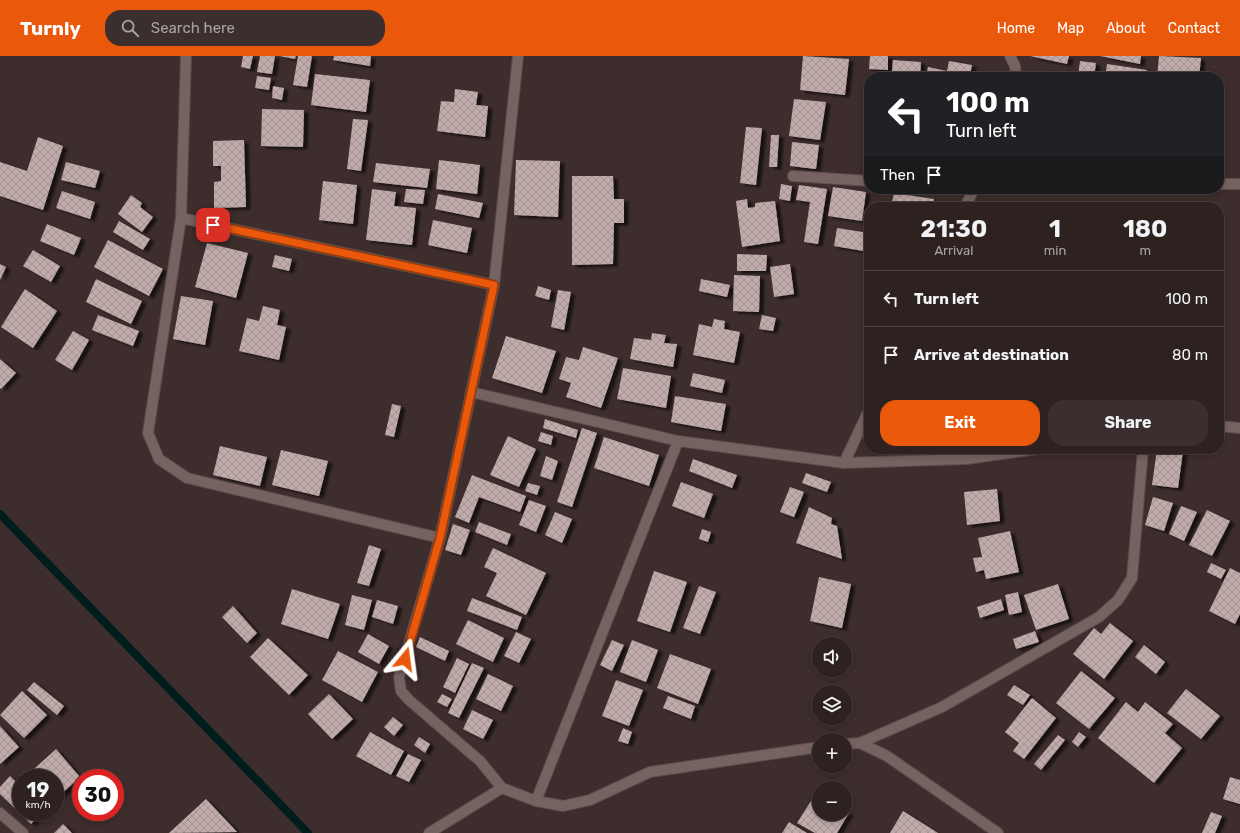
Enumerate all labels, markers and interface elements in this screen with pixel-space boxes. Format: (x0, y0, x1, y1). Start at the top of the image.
search box (105, 10, 385, 46)
text: Turnly (20, 17, 81, 40)
icon: search (119, 17, 141, 39)
text: Search here (151, 19, 235, 37)
text: Home (997, 20, 1035, 37)
text: Map (1057, 20, 1084, 37)
text: About (1106, 20, 1146, 37)
text: Contact (1168, 20, 1220, 37)
text: 100 m (946, 86, 1030, 119)
icon: left (880, 88, 932, 140)
text: Turn left (946, 120, 1016, 142)
icon: arrive (923, 164, 945, 186)
text: Then (880, 166, 915, 184)
pin (196, 208, 230, 242)
icon: arrive (202, 214, 224, 236)
text: 21:30 (921, 215, 987, 243)
text: 1 (1049, 215, 1061, 243)
text: 180 (1123, 215, 1167, 243)
text: Arrival (934, 243, 973, 258)
text: min (1044, 243, 1066, 258)
text: m (1139, 243, 1151, 258)
icon: left (880, 288, 902, 310)
text: Turn left (914, 290, 979, 308)
text: 100 m (1166, 290, 1208, 308)
icon: arrive (880, 344, 902, 366)
text: Arrive at destination (914, 346, 1069, 364)
text: 80 m (1172, 346, 1208, 364)
button: Exit (880, 400, 1040, 446)
button: Share (1048, 400, 1208, 446)
map controls (812, 637, 852, 821)
button: sound (812, 637, 852, 677)
position arrow (384, 638, 426, 680)
button: layers (812, 685, 852, 725)
button: + (812, 733, 852, 773)
speed limit sign: 30 (72, 769, 124, 821)
text: 19 (27, 778, 49, 802)
button: − (812, 781, 852, 821)
text: km/h (26, 799, 50, 811)

